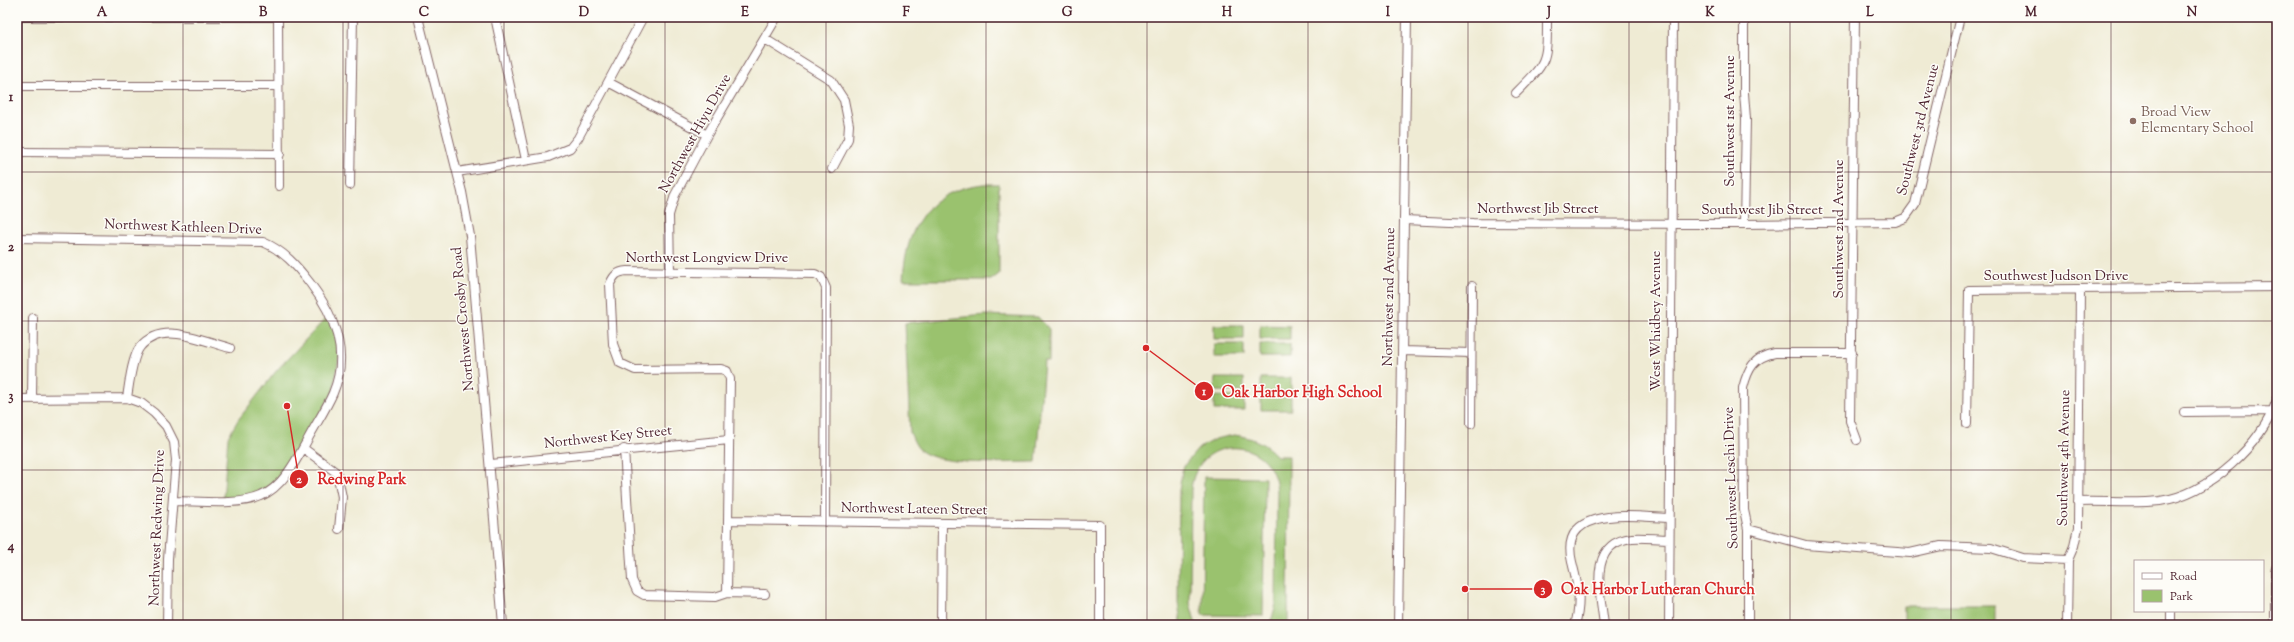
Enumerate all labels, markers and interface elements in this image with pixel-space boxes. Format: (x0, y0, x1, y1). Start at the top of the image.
text: A (97, 4, 108, 22)
text: B (259, 4, 268, 22)
text: C (419, 4, 429, 22)
text: D (579, 4, 589, 22)
text: E (741, 4, 749, 22)
text: F (902, 4, 910, 22)
text: G (1062, 4, 1073, 22)
text: H (1222, 4, 1233, 22)
text: I (1386, 4, 1391, 22)
text: J (1546, 4, 1551, 22)
text: K (1705, 4, 1715, 22)
text: L (1866, 4, 1874, 22)
text: M (2025, 4, 2037, 22)
text: N (2187, 4, 2198, 22)
street label: Southwest 1st Avenue (1721, 55, 1741, 187)
street label: Southwest 3rd Avenue (1893, 62, 1945, 198)
street label: Northwest Hiyu Drive (655, 71, 737, 197)
text: 1 (9, 89, 14, 107)
place label: Broad View Elementary School (2141, 103, 2254, 139)
marker: Broad View Elementary School (2128, 116, 2138, 126)
street label: Southwest 2nd Avenue (1830, 159, 1850, 299)
street label: Northwest Jib Street (1477, 200, 1599, 220)
street label: Southwest Jib Street (1701, 201, 1823, 221)
street label: Northwest Kathleen Drive (104, 215, 262, 241)
street label: Northwest 2nd Avenue (1379, 227, 1401, 367)
text: 2 (8, 239, 15, 257)
street label: Northwest Crosby Road (448, 246, 480, 392)
street label: Northwest Longview Drive (626, 249, 788, 269)
street label: West Whidbey Avenue (1647, 251, 1667, 391)
street label: Southwest Judson Drive (1984, 267, 2128, 287)
callout: Oak Harbor High School (1194, 378, 1391, 405)
text: 1 (1201, 383, 1207, 401)
text: Oak Harbor High School (1222, 383, 1383, 404)
text: 3 (8, 388, 14, 406)
street label: Southwest 4th Avenue (2054, 390, 2076, 526)
street label: Southwest Leschi Drive (1720, 406, 1744, 550)
street label: Northwest Key Street (543, 421, 673, 455)
street label: Northwest Redwing Drive (145, 449, 171, 607)
callout: Redwing Park (289, 465, 414, 492)
text: Redwing Park (317, 470, 407, 491)
text: 2 (296, 471, 302, 489)
street label: Northwest Lateen Street (841, 499, 988, 521)
text: 4 (7, 538, 15, 556)
legend (2134, 560, 2264, 612)
text: Road (2170, 568, 2197, 586)
callout: Oak Harbor Lutheran Church (1533, 575, 1763, 602)
text: Oak Harbor Lutheran Church (1561, 580, 1755, 601)
text: 3 (1541, 581, 1546, 599)
text: Park (2170, 588, 2193, 606)

